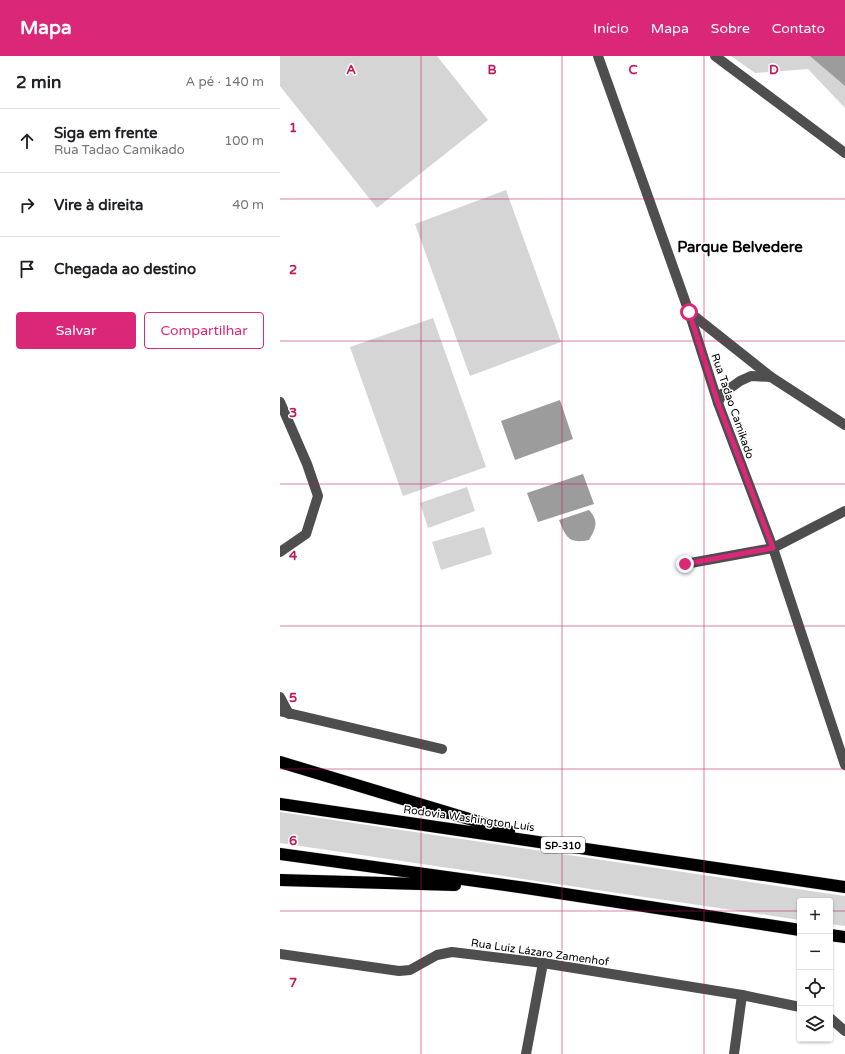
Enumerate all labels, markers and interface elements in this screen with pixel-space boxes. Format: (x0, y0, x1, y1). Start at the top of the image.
text: Mapa (20, 17, 72, 39)
text: Início (593, 20, 629, 37)
text: Mapa (651, 20, 689, 37)
text: Sobre (711, 20, 750, 37)
text: Contato (772, 20, 825, 37)
text: A (346, 62, 356, 78)
text: B (487, 62, 497, 78)
text: C (628, 62, 638, 78)
text: D (769, 62, 779, 78)
text: 2 min (16, 72, 61, 93)
text: A pé · 140 m (185, 74, 264, 90)
text: 1 (289, 120, 297, 136)
text: Siga em frente (54, 124, 158, 142)
icon: ahead (16, 130, 38, 152)
text: 100 m (224, 133, 264, 149)
text: Rua Tadao Camikado (54, 142, 185, 158)
icon: right (16, 194, 38, 216)
text: Vire à direita (54, 196, 143, 214)
text: 40 m (232, 197, 264, 213)
district label: Parque Belvedere (677, 238, 803, 257)
icon: arrive (16, 258, 38, 280)
text: Chegada ao destino (54, 260, 196, 278)
text: 2 (289, 262, 297, 278)
route start (680, 303, 698, 321)
button: Salvar (16, 312, 136, 349)
button: Compartilhar (144, 312, 264, 349)
street label: Rua Tadao Camikado (708, 352, 757, 461)
text: 3 (289, 405, 297, 421)
text: 4 (289, 548, 298, 564)
route end (676, 555, 694, 573)
text: 5 (289, 690, 297, 706)
street label: Rodovia Washington Luís (402, 803, 535, 834)
text: 6 (289, 833, 297, 849)
road number: SP-310 (541, 837, 585, 853)
map controls (797, 898, 833, 1042)
button: + (797, 898, 833, 934)
button: − (797, 934, 833, 970)
street label: Rua Luiz Lázaro Zamenhof (470, 936, 611, 969)
button: locate (797, 970, 833, 1006)
text: 7 (289, 975, 297, 991)
button: layers (797, 1006, 833, 1042)

